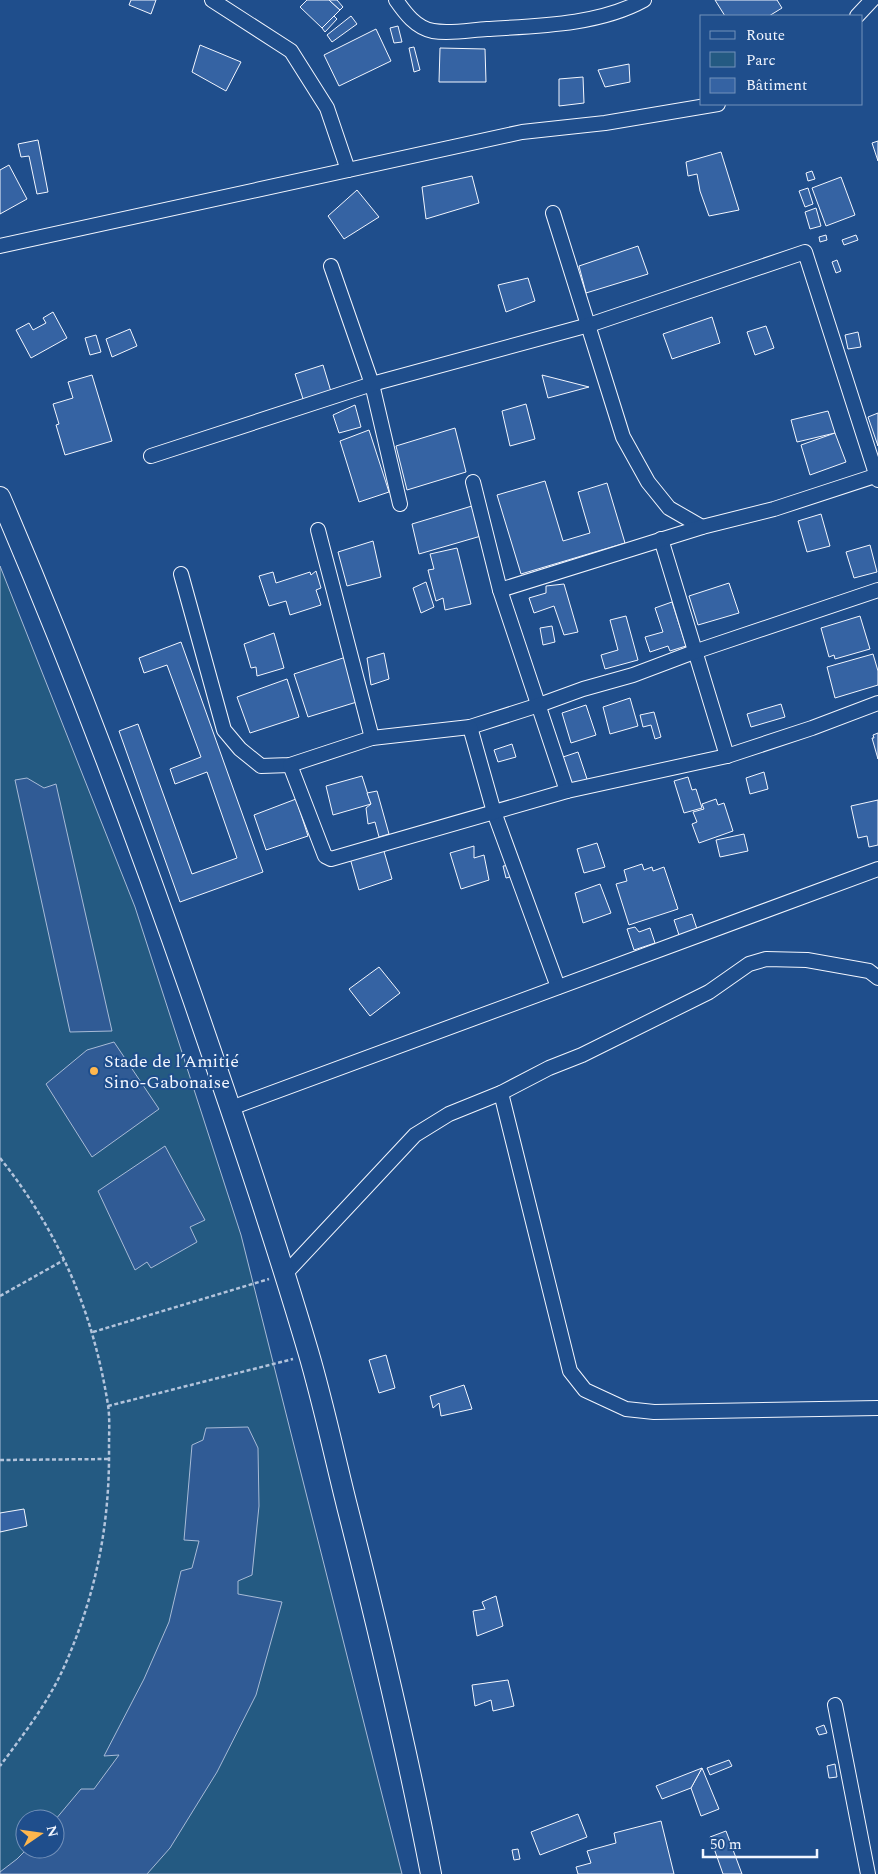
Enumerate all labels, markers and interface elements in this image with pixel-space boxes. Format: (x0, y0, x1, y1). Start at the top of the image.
legend (700, 15, 863, 105)
text: Route (746, 24, 785, 47)
text: Parc (746, 49, 776, 72)
text: Bâtiment (746, 74, 807, 97)
place label: Stade de l’Amitié Sino-Gabonaise (104, 1048, 239, 1096)
marker: Stade de l’Amitié Sino-Gabonaise (88, 1065, 100, 1077)
north arrow (15, 1809, 65, 1859)
text: N (41, 1823, 64, 1839)
scale bar (703, 1826, 817, 1858)
text: 50 m (710, 1833, 742, 1856)

